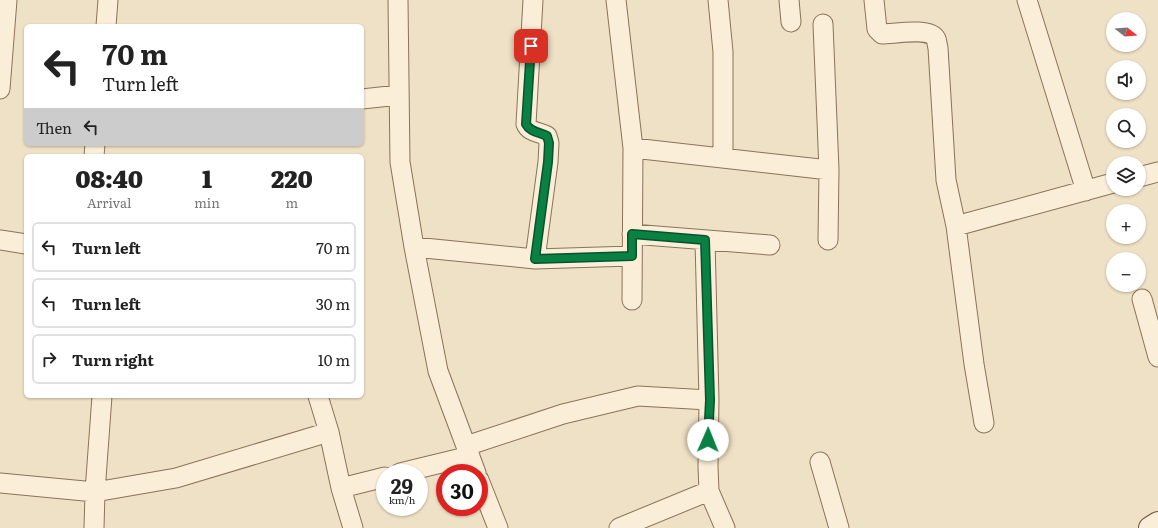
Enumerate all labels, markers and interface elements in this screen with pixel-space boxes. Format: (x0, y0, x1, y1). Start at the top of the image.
north arrow (1106, 12, 1146, 52)
map controls (1106, 12, 1146, 292)
pin (514, 29, 548, 63)
text: 70 m (102, 32, 168, 74)
icon: arrive (520, 35, 542, 57)
icon: left (36, 40, 88, 92)
button: sound (1106, 60, 1146, 100)
text: Turn left (102, 70, 179, 97)
button: search (1106, 108, 1146, 148)
text: Then (36, 116, 72, 139)
icon: left (80, 116, 102, 138)
button: layers (1106, 156, 1146, 196)
text: 08:40 (75, 160, 143, 195)
text: 1 (202, 160, 212, 195)
text: 220 (271, 160, 313, 195)
text: Arrival (87, 193, 131, 212)
text: min (194, 193, 220, 212)
text: m (286, 193, 298, 212)
button: + (1106, 204, 1146, 244)
icon: left (38, 236, 60, 258)
text: Turn left (72, 236, 141, 259)
text: 70 m (316, 236, 350, 259)
button: − (1106, 252, 1146, 292)
icon: left (38, 292, 60, 314)
text: Turn left (72, 292, 141, 315)
text: 30 m (316, 292, 350, 315)
icon: right (38, 348, 60, 370)
text: Turn right (72, 348, 154, 371)
text: 10 m (318, 348, 350, 371)
position arrow (687, 419, 729, 461)
speed limit sign: 30 (436, 464, 488, 516)
text: 29 (391, 470, 413, 500)
text: km/h (389, 492, 415, 507)

